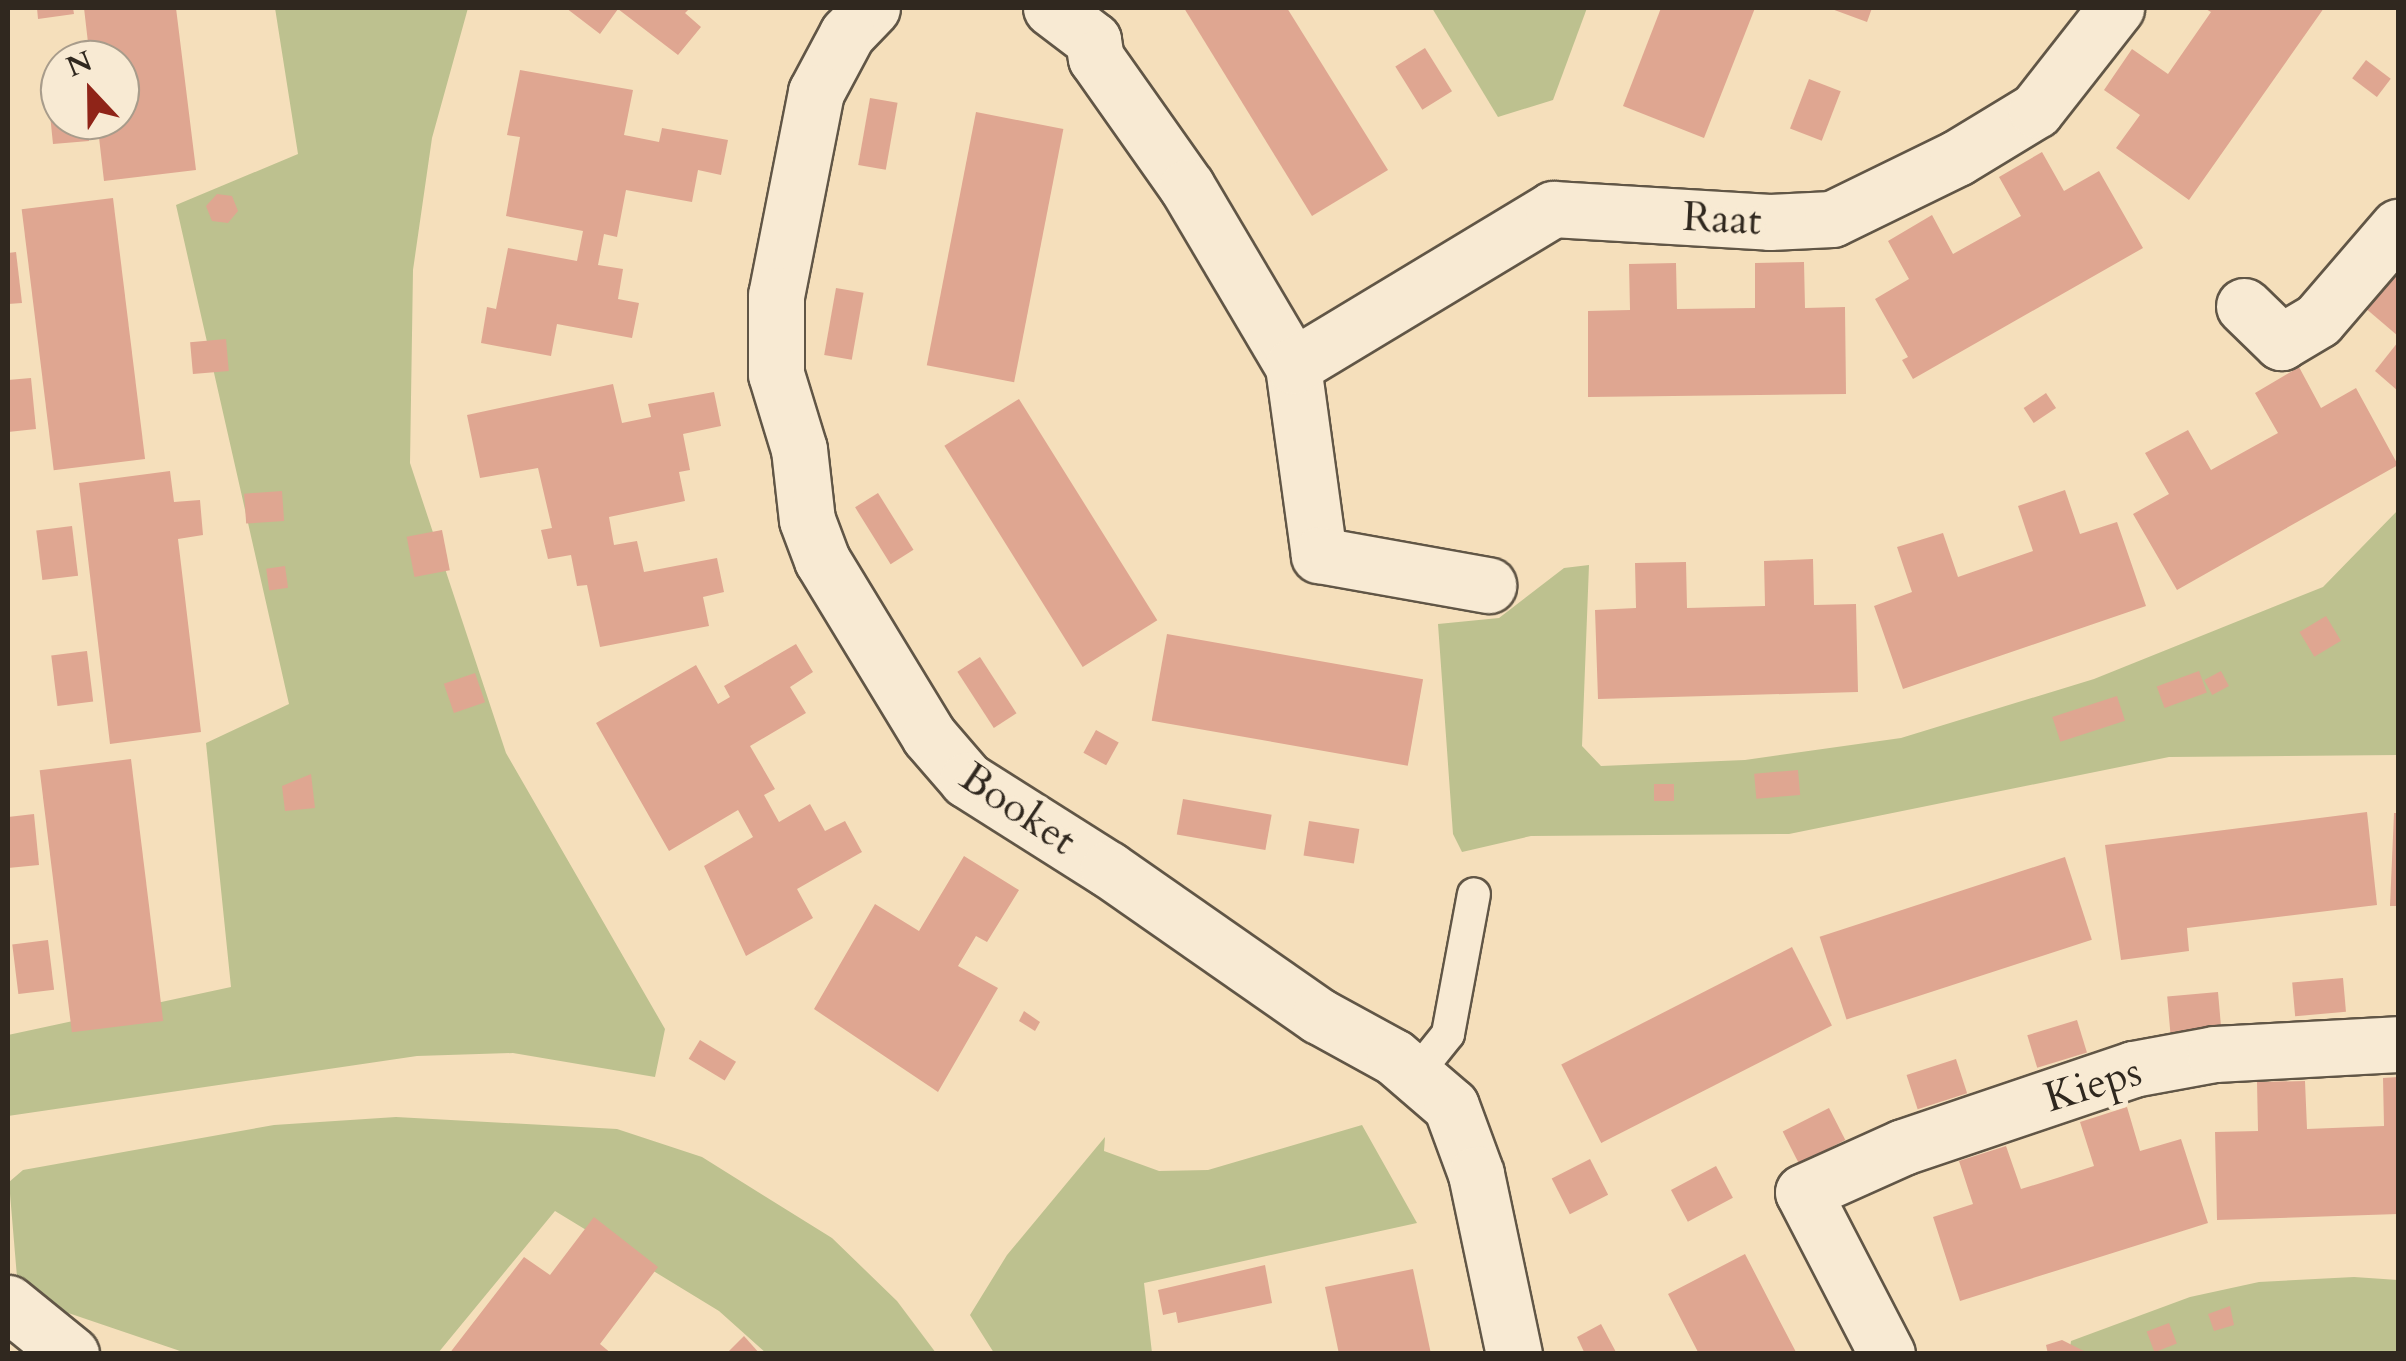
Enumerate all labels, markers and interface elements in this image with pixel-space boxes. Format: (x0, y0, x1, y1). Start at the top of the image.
north arrow (40, 40, 140, 140)
text: N (61, 42, 98, 86)
street label: Raat (1681, 192, 1763, 246)
street label: Booket (951, 752, 1085, 866)
street label: Kieps (2039, 1046, 2147, 1124)

